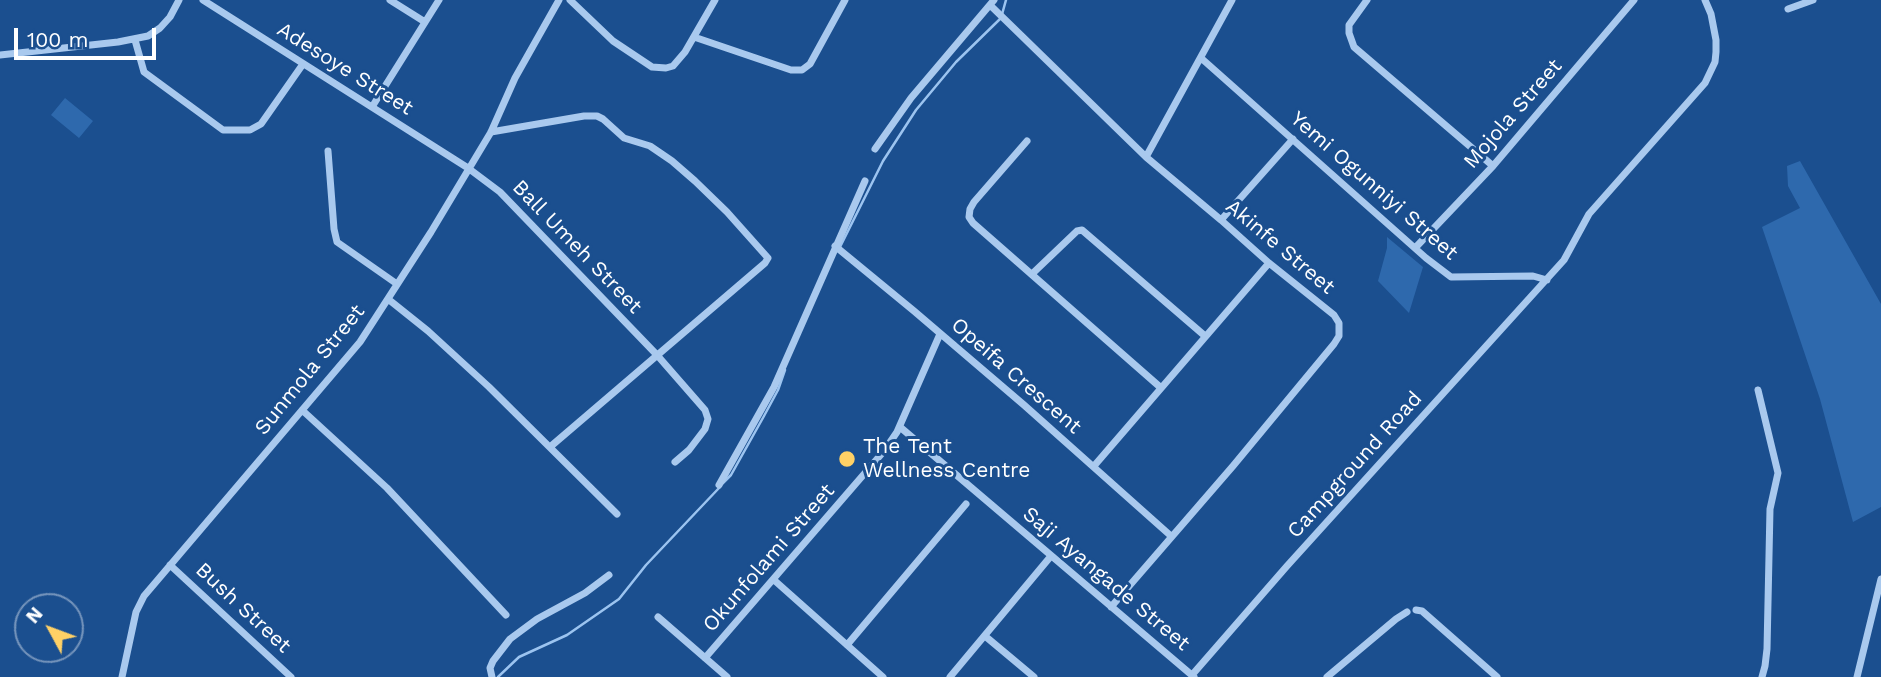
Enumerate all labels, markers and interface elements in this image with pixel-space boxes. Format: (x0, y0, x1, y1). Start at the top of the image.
scale bar (18, 14, 159, 58)
street label: Adesoye Street (272, 17, 418, 121)
text: 100 m (27, 27, 89, 52)
street label: Mojola Street (1458, 54, 1568, 174)
street label: Yemi Ogunniyi Street (1285, 106, 1463, 266)
street label: Ball Umeh Street (507, 175, 647, 319)
street label: Akinfe Street (1220, 194, 1340, 300)
street label: Sunmola Street (250, 300, 370, 440)
street label: Opeifa Crescent (946, 313, 1086, 439)
street label: Campground Road (1282, 386, 1428, 544)
place label: The Tent Wellness Centre (863, 434, 1030, 484)
marker: The Tent Wellness Centre (837, 449, 857, 469)
street label: Okunfolami Street (698, 479, 840, 637)
street label: Saji Ayangade Street (1017, 502, 1195, 656)
street label: Bush Street (190, 557, 296, 659)
north arrow (14, 593, 84, 663)
text: N (21, 602, 48, 628)

